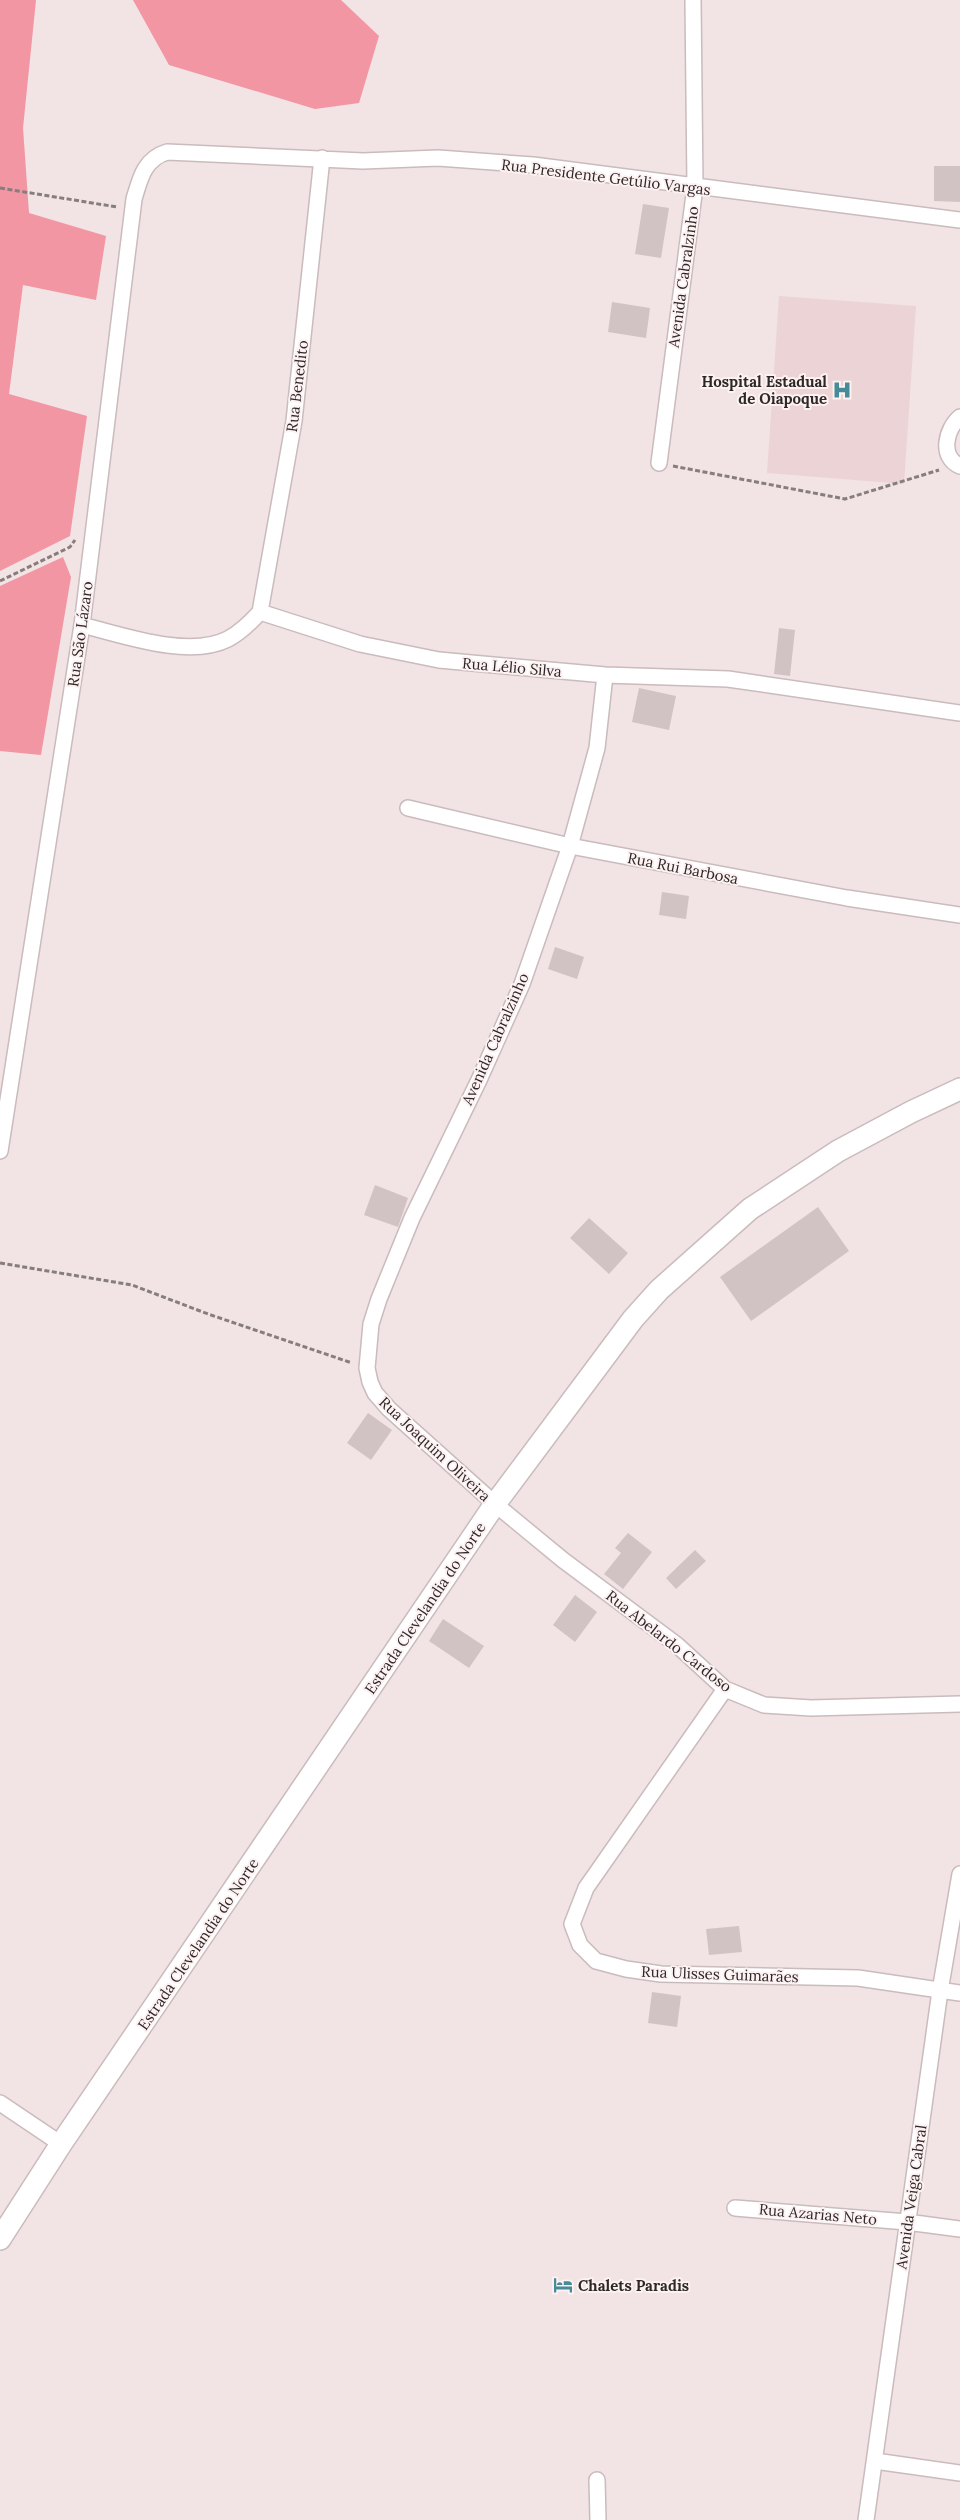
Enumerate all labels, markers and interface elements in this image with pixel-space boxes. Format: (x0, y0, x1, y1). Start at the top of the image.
street label: Rua Presidente Getúlio Vargas (500, 155, 712, 199)
street label: Avenida Cabralzinho (664, 205, 702, 350)
street label: Rua Benedito (282, 339, 312, 433)
place label: Hospital Estadual de Oiapoque (702, 372, 827, 408)
hospital icon: Hospital Estadual de Oiapoque (831, 379, 853, 401)
street label: Rua São Lázaro (63, 580, 97, 688)
street label: Rua Lélio Silva (462, 653, 563, 681)
street label: Rua Rui Barbosa (626, 848, 740, 888)
street label: Avenida Cabralzinho (457, 970, 533, 1109)
street label: Rua Joaquim Oliveira (375, 1392, 495, 1506)
street label: Estrada Clevelandia do Norte (360, 1518, 490, 1698)
street label: Rua Abelardo Cardoso (602, 1586, 736, 1696)
street label: Estrada Clevelandia do Norte (133, 1854, 263, 2034)
street label: Rua Ulisses Guimarães (641, 1962, 799, 1986)
street label: Avenida Veiga Cabral (891, 2124, 931, 2271)
street label: Rua Azarias Neto (758, 2199, 878, 2229)
hotel icon: Chalets Paradis (552, 2274, 574, 2296)
place label: Chalets Paradis (578, 2276, 689, 2295)

